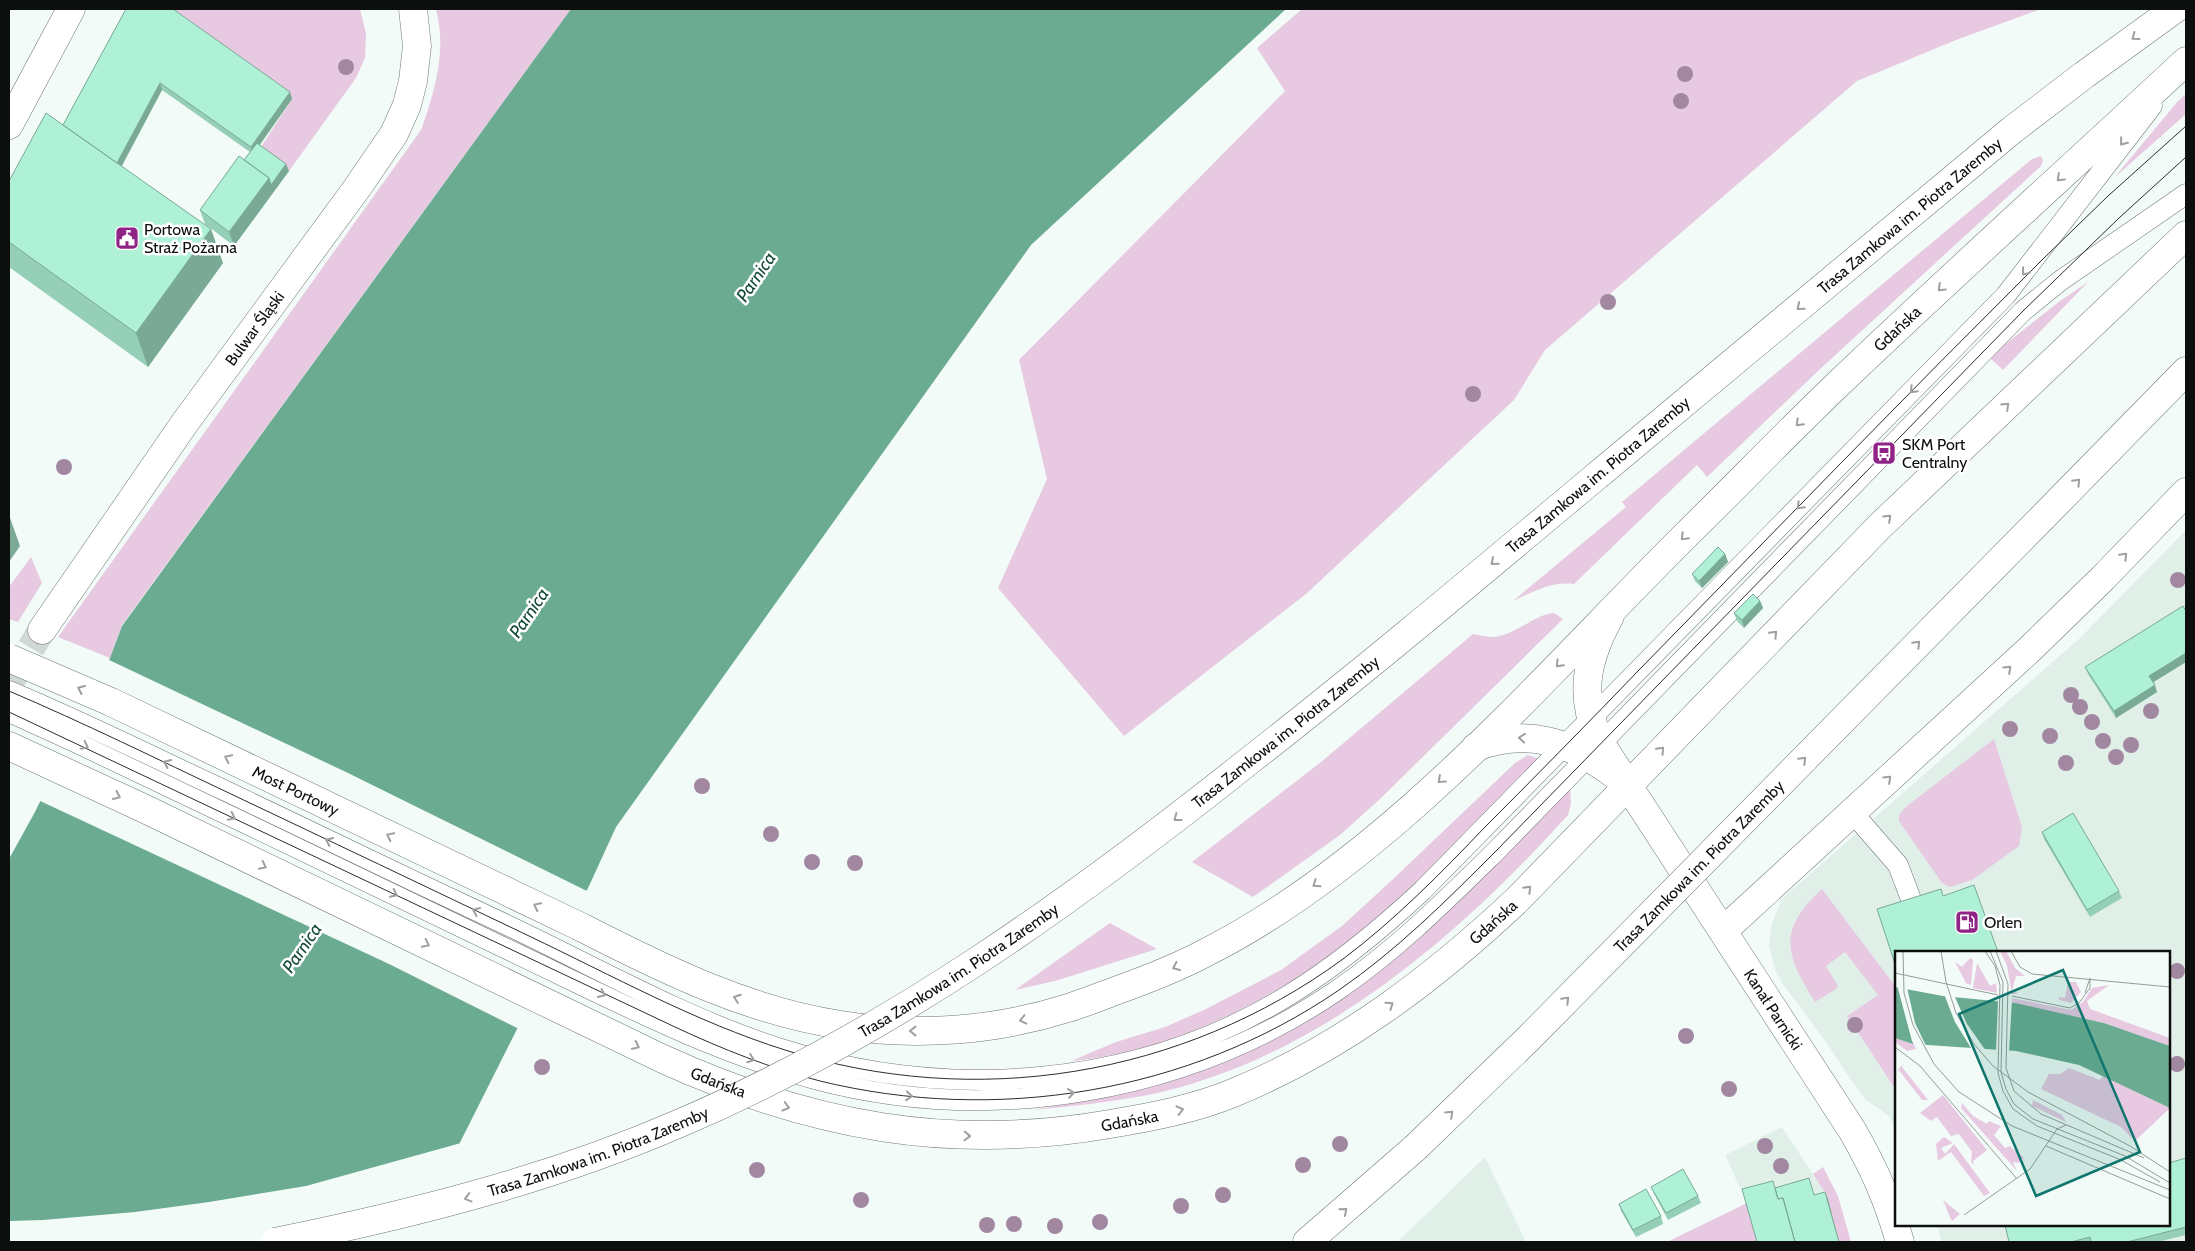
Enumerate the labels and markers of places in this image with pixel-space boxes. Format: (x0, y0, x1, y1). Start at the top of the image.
place label: Portowa Straż Pożarna (144, 220, 237, 257)
public building icon: Portowa Straż Pożarna (114, 225, 140, 251)
place label: SKM Port Centralny (1902, 435, 1967, 472)
bus stop icon: SKM Port Centralny (1871, 440, 1897, 466)
fuel station icon: Orlen (1954, 909, 1980, 935)
place label: Orlen (1984, 913, 2022, 932)

